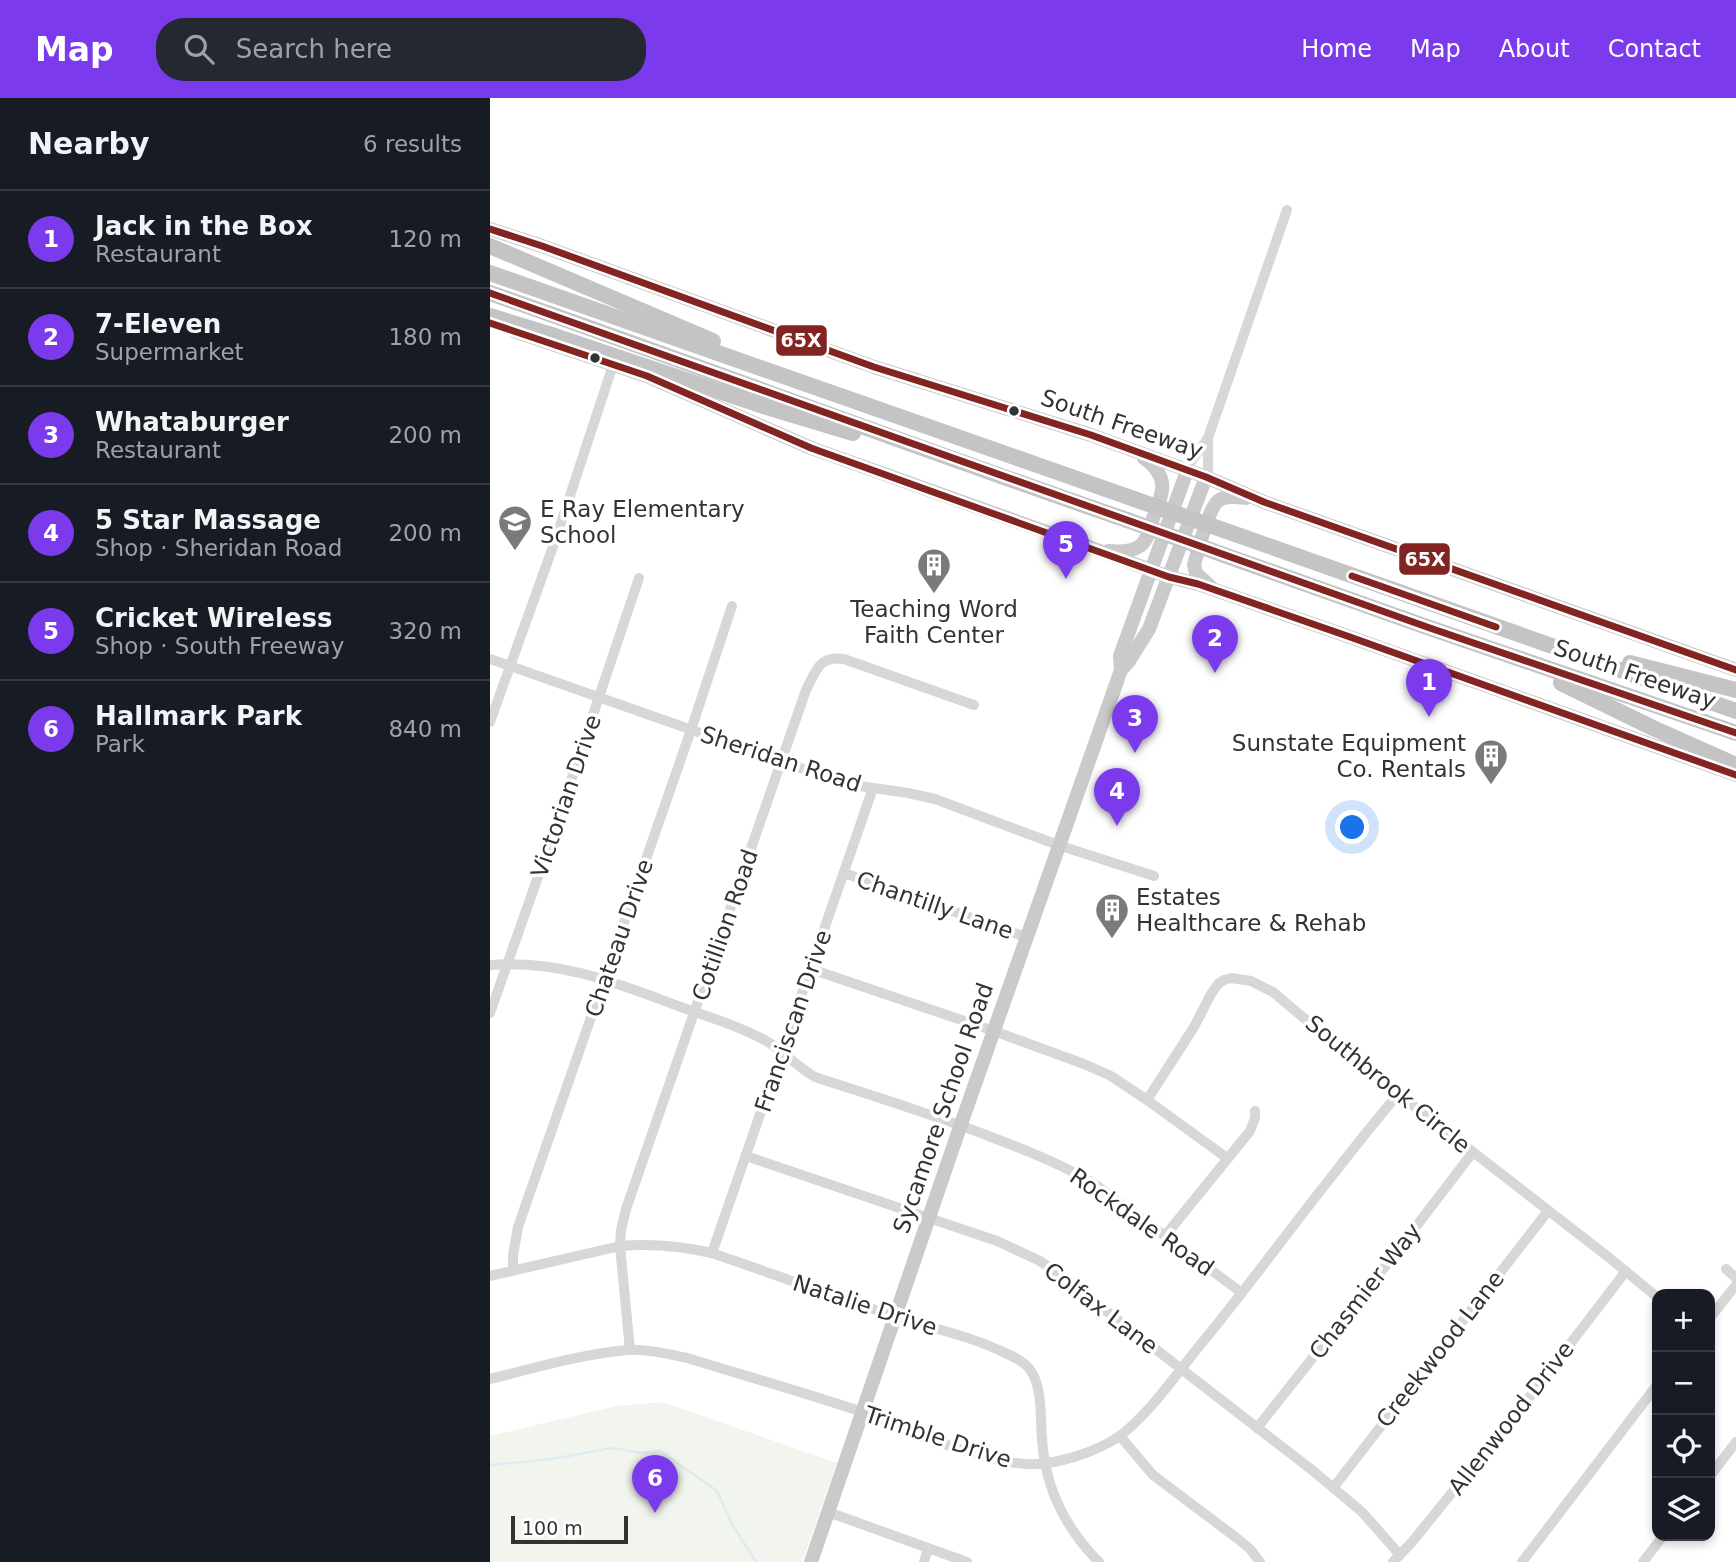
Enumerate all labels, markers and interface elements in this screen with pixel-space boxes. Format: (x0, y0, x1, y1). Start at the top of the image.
search box (156, 18, 646, 81)
text: Map (35, 30, 114, 69)
icon: search (180, 30, 218, 68)
text: Search here (236, 34, 392, 64)
text: Home (1301, 35, 1372, 63)
text: Map (1410, 35, 1461, 63)
text: About (1499, 35, 1570, 63)
text: Contact (1608, 35, 1701, 63)
text: Nearby (28, 126, 150, 161)
text: 6 results (363, 131, 462, 157)
text: Jack in the Box (95, 211, 313, 241)
text: 1 (43, 226, 59, 252)
text: 120 m (388, 226, 462, 252)
text: Restaurant (95, 241, 221, 267)
text: 7-Eleven (95, 309, 221, 339)
text: 2 (43, 324, 59, 350)
text: 180 m (388, 324, 462, 350)
line badge: 65X (775, 324, 828, 357)
text: 65X (780, 329, 822, 351)
text: Supermarket (95, 339, 244, 365)
unlabelled marker (588, 351, 602, 365)
street label: South Freeway (1038, 384, 1206, 464)
unlabelled marker (1007, 404, 1021, 418)
text: Whataburger (95, 407, 289, 437)
text: 3 (43, 422, 59, 448)
text: 200 m (388, 422, 462, 448)
text: Restaurant (95, 437, 221, 463)
place label: E Ray Elementary School (540, 496, 745, 548)
school or university icon: E Ray Elementary School (496, 503, 534, 552)
text: 5 Star Massage (95, 505, 321, 535)
text: 4 (43, 520, 59, 546)
text: 200 m (388, 520, 462, 546)
pin: 5 (1043, 521, 1089, 579)
text: Shop · Sheridan Road (95, 535, 342, 561)
line badge: 65X (1398, 542, 1451, 576)
building icon: Teaching Word Faith Center (915, 546, 953, 595)
text: 65X (1404, 548, 1446, 570)
place label: Teaching Word Faith Center (849, 596, 1018, 648)
text: Cricket Wireless (95, 603, 332, 633)
pin: 2 (1192, 615, 1238, 673)
text: 5 (43, 618, 59, 644)
text: 320 m (388, 618, 462, 644)
text: Shop · South Freeway (95, 633, 344, 659)
street label: South Freeway (1551, 634, 1719, 714)
pin: 1 (1406, 659, 1452, 717)
pin: 3 (1112, 695, 1158, 753)
text: Hallmark Park (95, 701, 302, 731)
street label: Victorian Drive (526, 711, 606, 881)
text: 6 (43, 716, 59, 742)
text: 840 m (388, 716, 462, 742)
street label: Sheridan Road (697, 721, 865, 797)
place label: Sunstate Equipment Co. Rentals (1232, 730, 1466, 782)
text: Park (95, 731, 145, 757)
building icon: Sunstate Equipment Co. Rentals (1472, 737, 1510, 786)
pin: 4 (1094, 768, 1140, 826)
your location (1335, 810, 1369, 844)
street label: Cotillion Road (687, 846, 763, 1004)
street label: Chateau Drive (580, 856, 658, 1020)
street label: Chantilly Lane (853, 866, 1017, 944)
place label: Estates Healthcare & Rehab (1136, 884, 1366, 936)
building icon: Estates Healthcare & Rehab (1093, 891, 1131, 940)
street label: Franciscan Drive (750, 927, 836, 1115)
street label: Sycamore School Road (888, 979, 998, 1237)
street label: Southbrook Circle (1301, 1010, 1475, 1158)
street label: Rockdale Road (1065, 1163, 1219, 1281)
street label: Chasmier Way (1304, 1218, 1426, 1364)
street label: Colfax Lane (1039, 1257, 1163, 1359)
street label: Creekwood Lane (1371, 1266, 1509, 1432)
street label: Natalie Drive (790, 1269, 940, 1341)
map controls (1652, 1289, 1715, 1541)
button: + (1652, 1289, 1715, 1352)
street label: Allenwood Drive (1443, 1336, 1579, 1500)
button: − (1652, 1352, 1715, 1415)
street label: Trimble Drive (860, 1401, 1015, 1473)
button: locate (1652, 1415, 1715, 1478)
pin: 6 (632, 1455, 678, 1513)
button: layers (1652, 1478, 1715, 1541)
scale bar (511, 1513, 628, 1545)
text: 100 m (522, 1517, 583, 1539)

